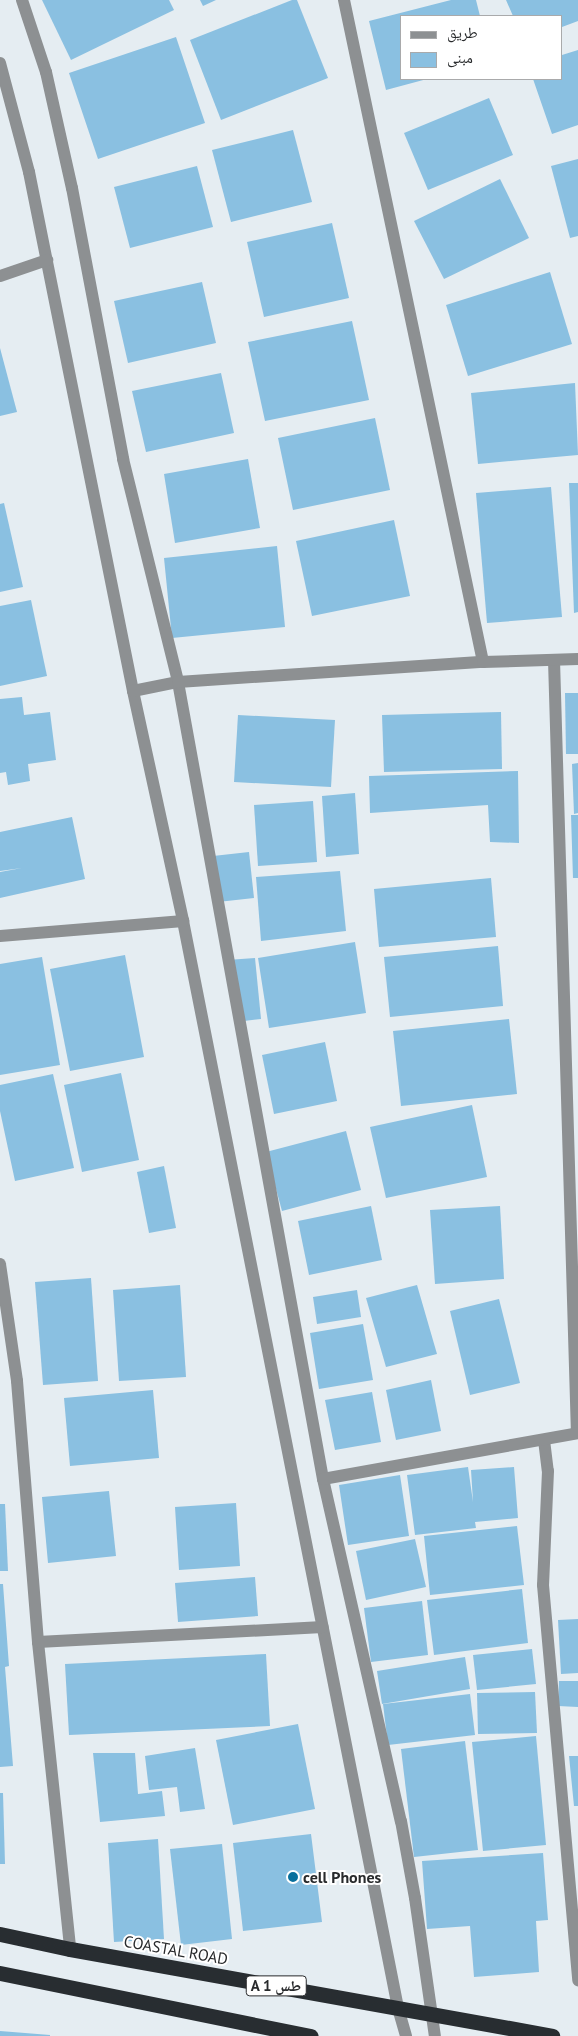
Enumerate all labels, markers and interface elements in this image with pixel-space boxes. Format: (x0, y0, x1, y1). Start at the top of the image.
legend (400, 15, 563, 80)
text: طريق (447, 23, 478, 42)
text: مبنى (447, 48, 473, 67)
place label: cell Phones (303, 1867, 381, 1887)
marker: cell Phones (287, 1871, 299, 1883)
street label: COASTAL ROAD (122, 1931, 230, 1969)
road number: A 1 طس (245, 1974, 307, 1998)

